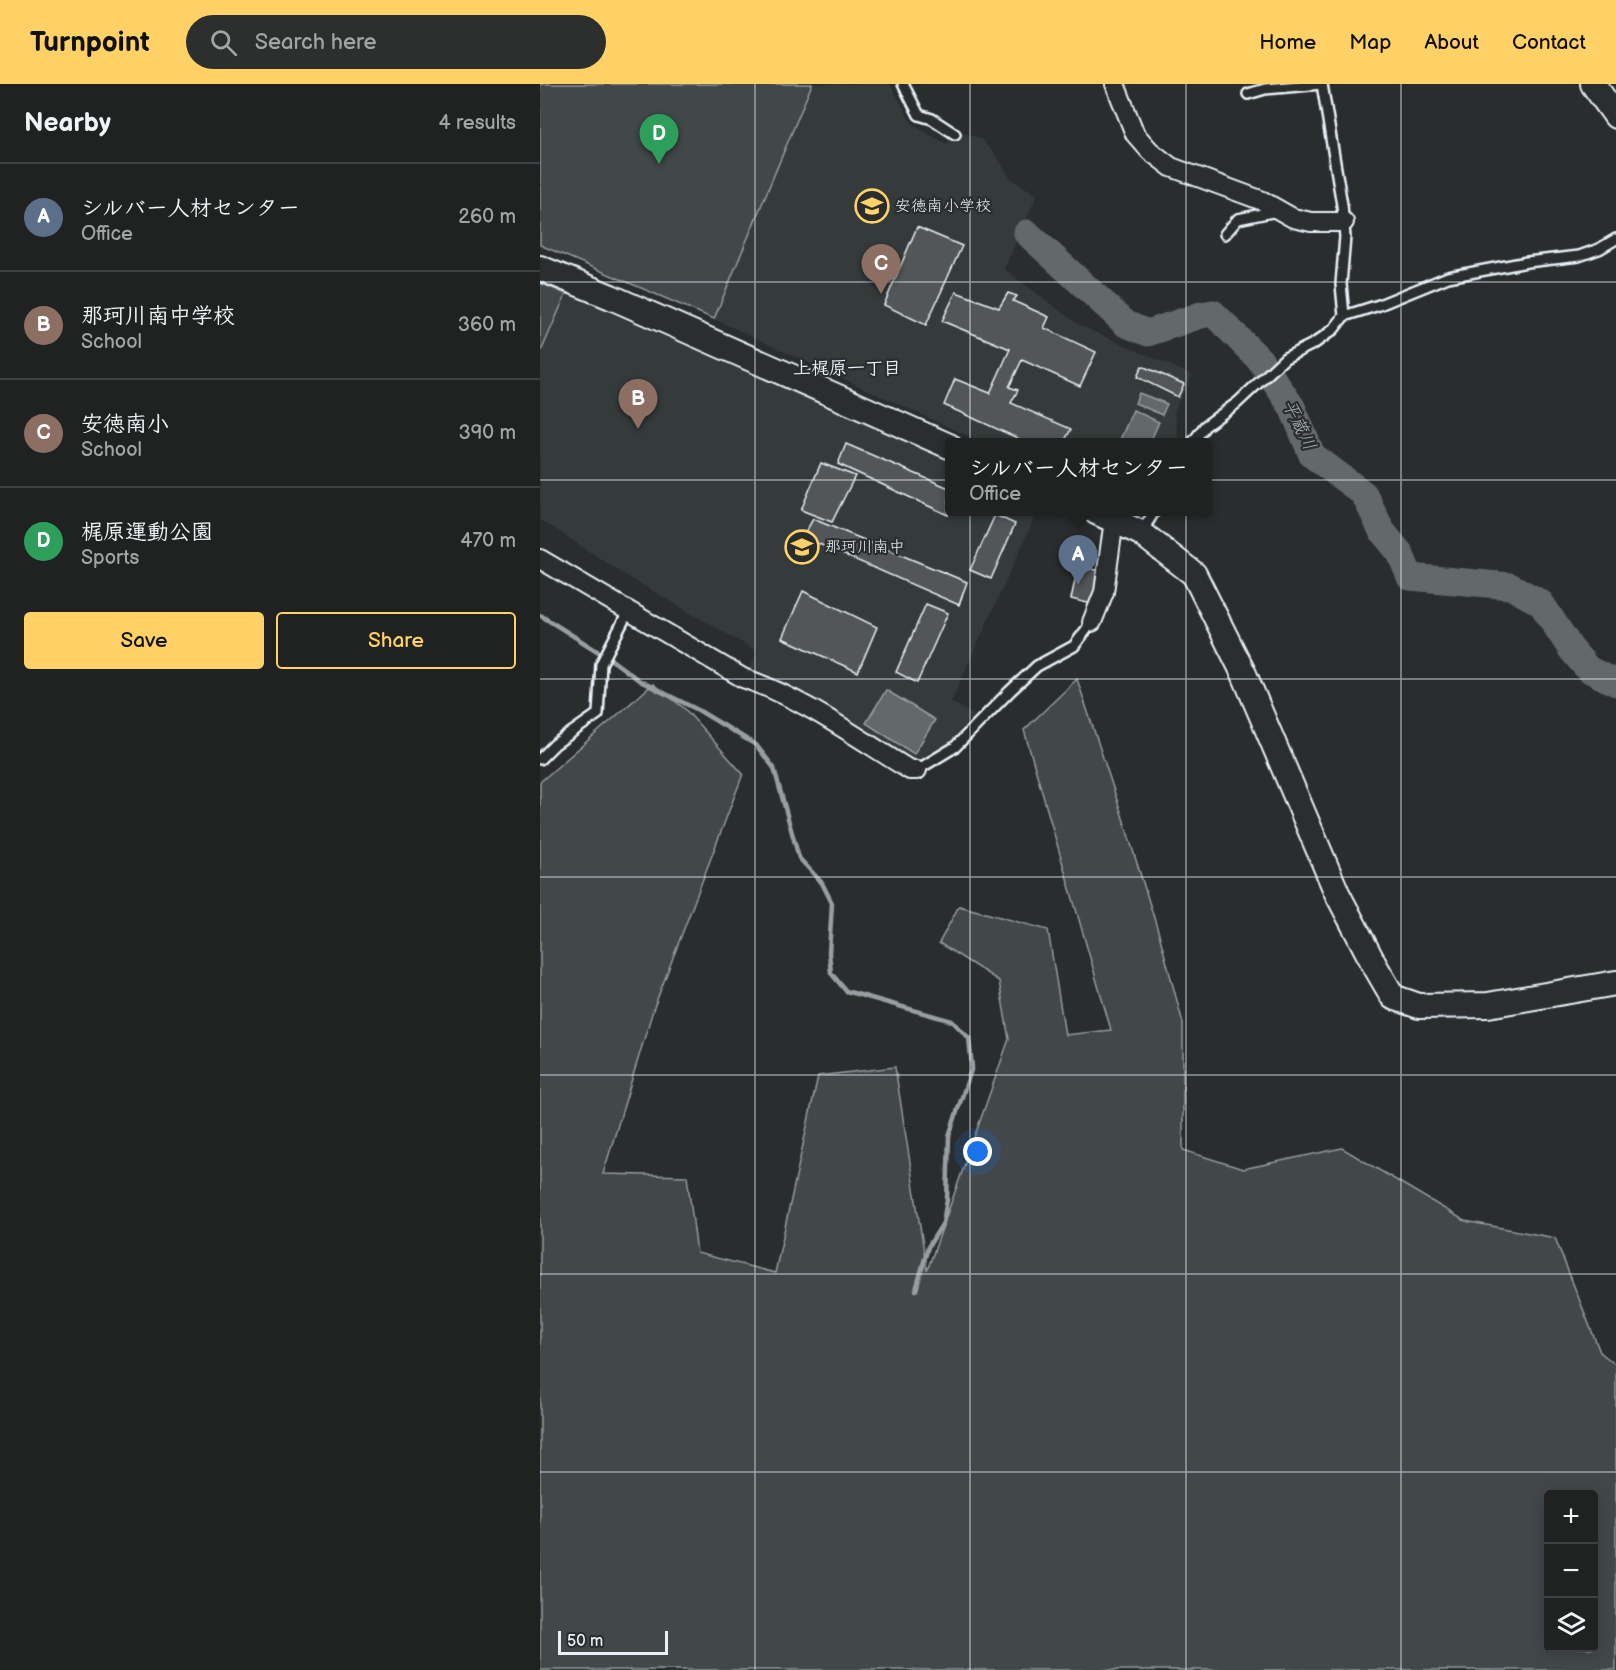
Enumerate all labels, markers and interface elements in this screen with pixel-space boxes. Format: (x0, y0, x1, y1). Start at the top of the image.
search box (186, 15, 606, 69)
text: Turnpoint (30, 26, 150, 59)
icon: search (207, 26, 240, 59)
text: Search here (255, 29, 377, 56)
text: Home (1259, 30, 1316, 55)
text: Map (1349, 30, 1391, 55)
text: About (1424, 30, 1479, 55)
text: Contact (1512, 30, 1586, 55)
text: Nearby (24, 108, 111, 139)
text: 4 results (438, 111, 516, 135)
pin: D (640, 115, 678, 164)
school or university icon: 安徳南小学校 (854, 188, 890, 224)
text: シルバー人材センター (81, 195, 300, 222)
place label: 安徳南小学校 (895, 197, 991, 216)
text: A (37, 205, 50, 229)
text: 260 m (458, 205, 516, 229)
text: Office (81, 222, 133, 246)
pin: C (862, 244, 900, 294)
text: 那珂川南中学校 (81, 303, 235, 330)
text: B (36, 313, 51, 337)
text: 360 m (458, 313, 516, 337)
text: School (81, 330, 142, 354)
district label: 上梶原一丁目 (793, 358, 901, 379)
pin: B (618, 380, 658, 429)
water label: 平蔵川 (1278, 396, 1320, 454)
text: 安徳南小 (81, 411, 169, 438)
text: C (36, 421, 51, 445)
text: 390 m (458, 421, 516, 445)
text: School (81, 438, 142, 462)
popup (945, 438, 1212, 516)
text: シルバー人材センター (969, 455, 1188, 482)
text: Office (969, 482, 1021, 506)
text: 梶原運動公園 (81, 519, 213, 546)
text: D (37, 529, 50, 553)
text: 470 m (460, 529, 516, 553)
school or university icon: 那珂川南中 (784, 529, 820, 565)
pin: A (1058, 536, 1098, 585)
place label: 那珂川南中 (825, 538, 905, 557)
text: Sports (81, 546, 139, 570)
button: Save (24, 612, 264, 669)
button: Share (276, 612, 516, 669)
your location (963, 1137, 992, 1166)
map controls (1544, 1490, 1598, 1652)
button: + (1544, 1490, 1598, 1544)
button: − (1544, 1544, 1598, 1598)
button: layers (1544, 1598, 1598, 1652)
scale bar (558, 1628, 668, 1656)
text: 50 m (567, 1632, 603, 1651)

